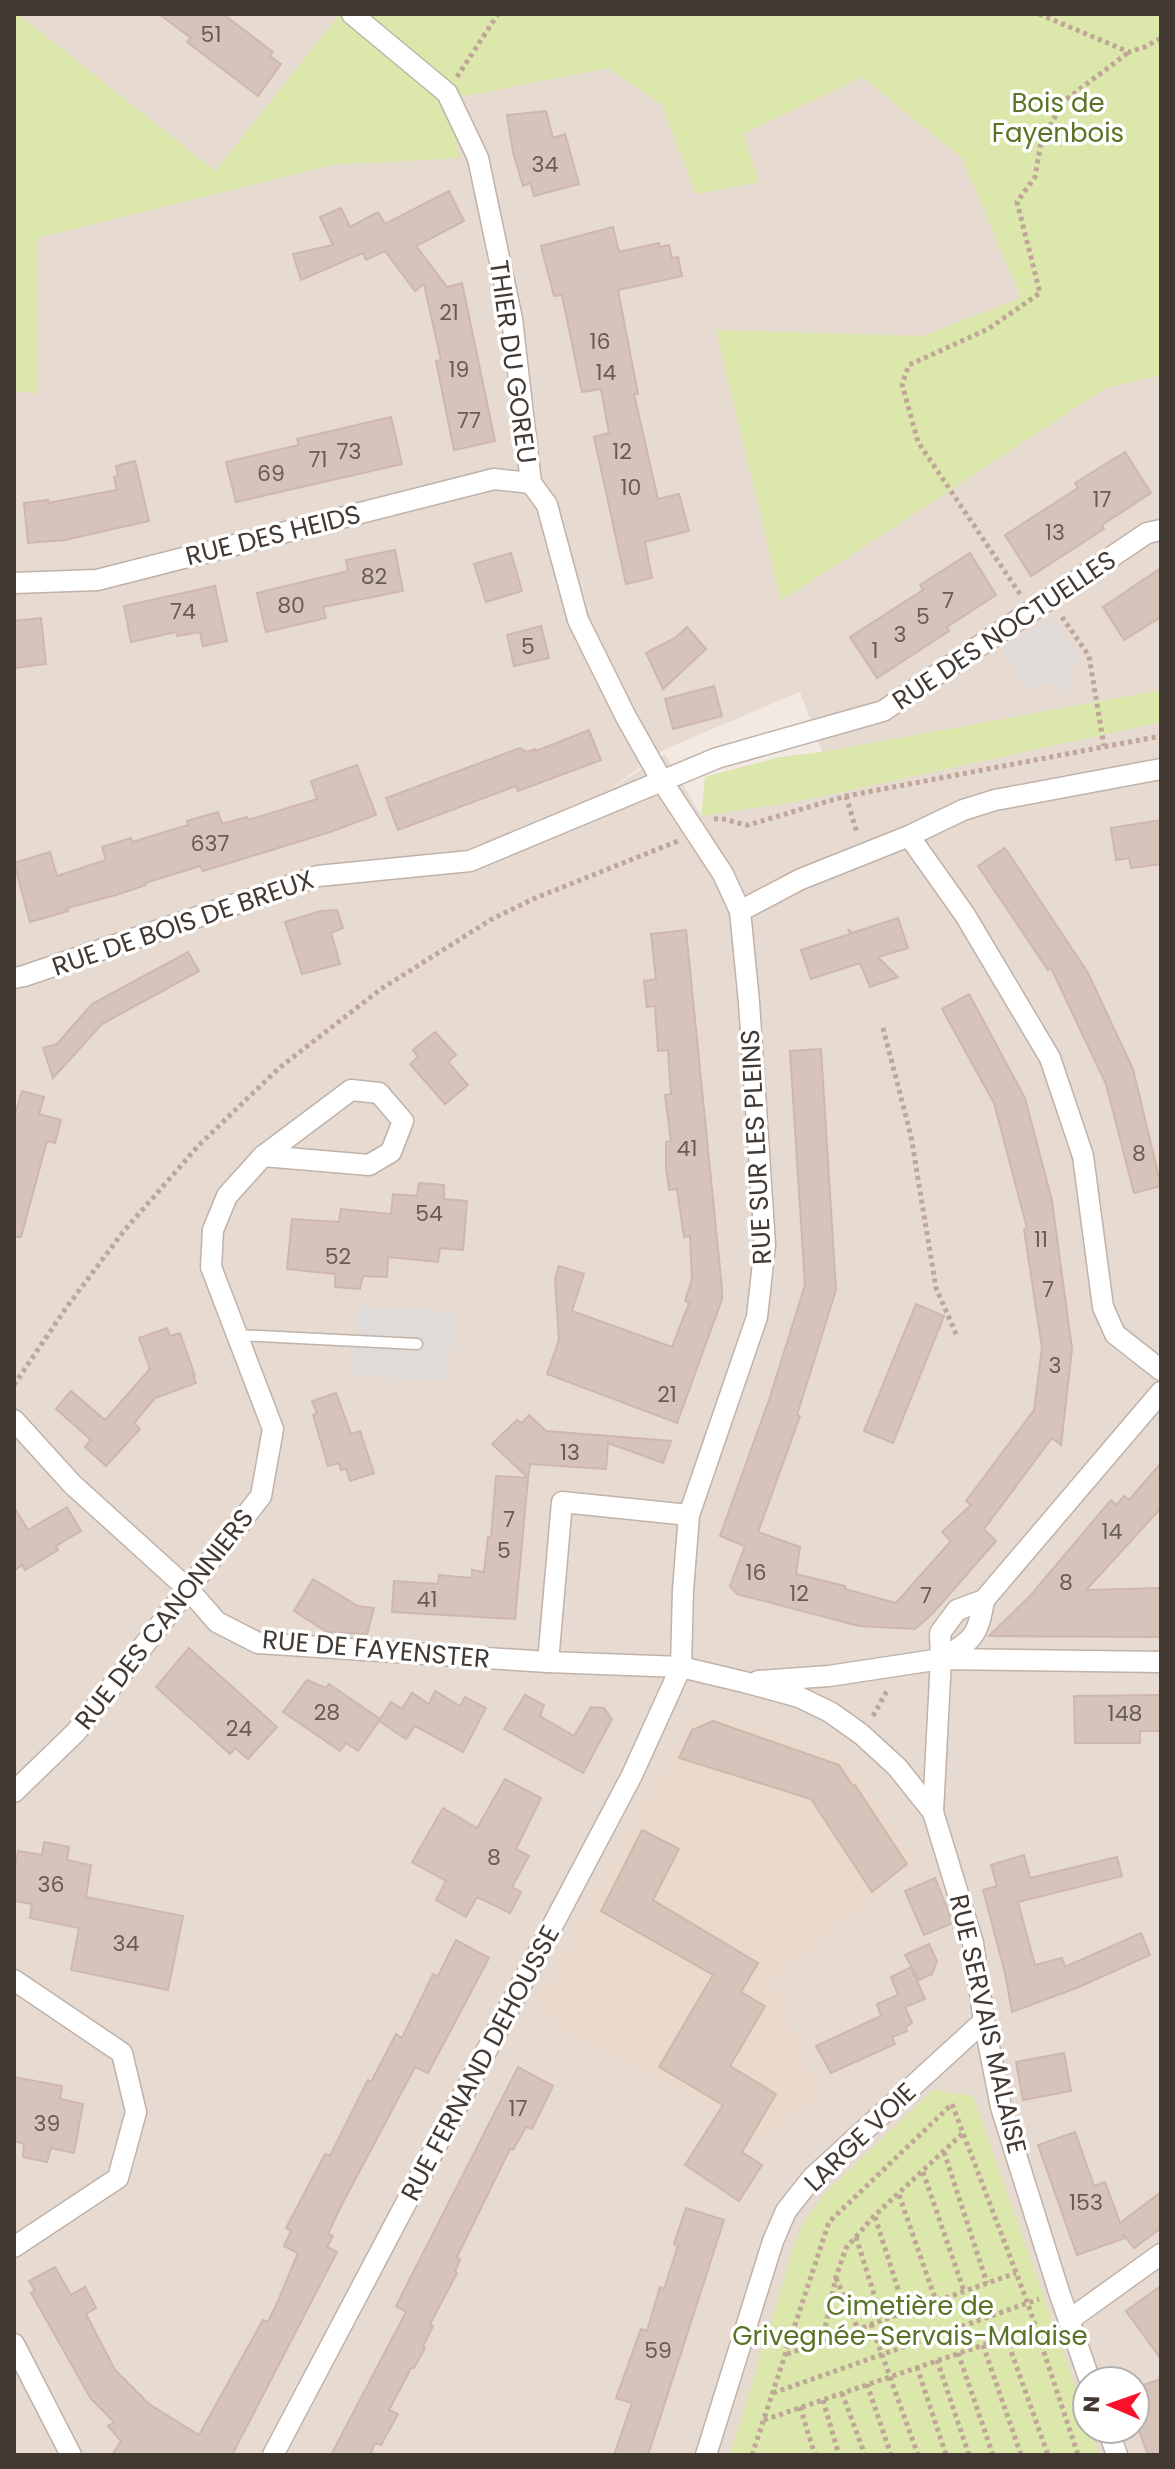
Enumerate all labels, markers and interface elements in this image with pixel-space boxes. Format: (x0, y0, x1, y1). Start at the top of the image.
house number: 51 (201, 19, 221, 50)
park label: Bois de Fayenbois (992, 85, 1124, 151)
house number: 34 (532, 149, 559, 180)
street label: THIER DU GOREU (481, 258, 545, 466)
house number: 21 (439, 297, 459, 328)
house number: 16 (589, 326, 611, 357)
house number: 19 (449, 354, 469, 385)
house number: 14 (596, 357, 617, 388)
house number: 77 (457, 405, 481, 436)
house number: 73 (337, 436, 361, 467)
house number: 12 (612, 436, 632, 467)
house number: 71 (308, 444, 328, 475)
house number: 69 (257, 458, 285, 489)
house number: 10 (621, 472, 641, 503)
house number: 17 (1092, 484, 1112, 515)
street label: RUE DES HEIDS (182, 496, 364, 574)
house number: 13 (1045, 517, 1065, 548)
street label: RUE DES NOCTUELLES (885, 542, 1123, 718)
house number: 82 (361, 561, 387, 592)
house number: 7 (942, 585, 954, 616)
house number: 80 (277, 590, 305, 621)
house number: 74 (170, 596, 196, 627)
house number: 5 (916, 601, 930, 632)
house number: 3 (894, 619, 906, 650)
house number: 5 (521, 631, 535, 662)
house number: 1 (871, 635, 879, 666)
house number: 637 (191, 828, 229, 859)
street label: RUE DE BOIS DE BREUX (47, 861, 319, 985)
street label: RUE SUR LES PLEINS (732, 1028, 780, 1266)
house number: 41 (677, 1133, 697, 1164)
house number: 8 (1132, 1138, 1146, 1169)
house number: 54 (415, 1198, 443, 1229)
house number: 11 (1034, 1224, 1048, 1255)
house number: 52 (325, 1241, 351, 1272)
house number: 7 (1042, 1274, 1054, 1305)
house number: 3 (1049, 1350, 1061, 1381)
house number: 21 (657, 1379, 677, 1410)
house number: 13 (560, 1437, 580, 1468)
street label: RUE DES CANONNIERS (66, 1501, 262, 1737)
house number: 7 (503, 1504, 515, 1535)
house number: 14 (1102, 1516, 1123, 1547)
house number: 5 (497, 1535, 511, 1566)
house number: 16 (745, 1557, 767, 1588)
house number: 8 (1059, 1567, 1073, 1598)
house number: 12 (789, 1578, 809, 1609)
house number: 7 (920, 1580, 932, 1611)
house number: 41 (417, 1584, 437, 1615)
street label: RUE DE FAYENSTER (261, 1621, 491, 1677)
house number: 28 (314, 1697, 340, 1728)
house number: 148 (1108, 1698, 1142, 1729)
house number: 24 (226, 1713, 252, 1744)
house number: 8 (487, 1842, 501, 1873)
house number: 36 (38, 1869, 64, 1900)
street label: RUE SERVAIS MALAISE (941, 1891, 1035, 2157)
street label: RUE FERNAND DEHOUSSE (392, 1919, 568, 2207)
house number: 34 (113, 1928, 140, 1959)
street label: LARGE VOIE (796, 2074, 924, 2200)
house number: 17 (508, 2093, 528, 2124)
house number: 39 (34, 2108, 60, 2139)
house number: 153 (1069, 2187, 1103, 2218)
park label: Cimetière de Grivegnée-Servais-Malaise (732, 2288, 1088, 2354)
house number: 59 (644, 2335, 672, 2366)
north arrow (1071, 2365, 1151, 2445)
text: N (1076, 2396, 1107, 2413)

